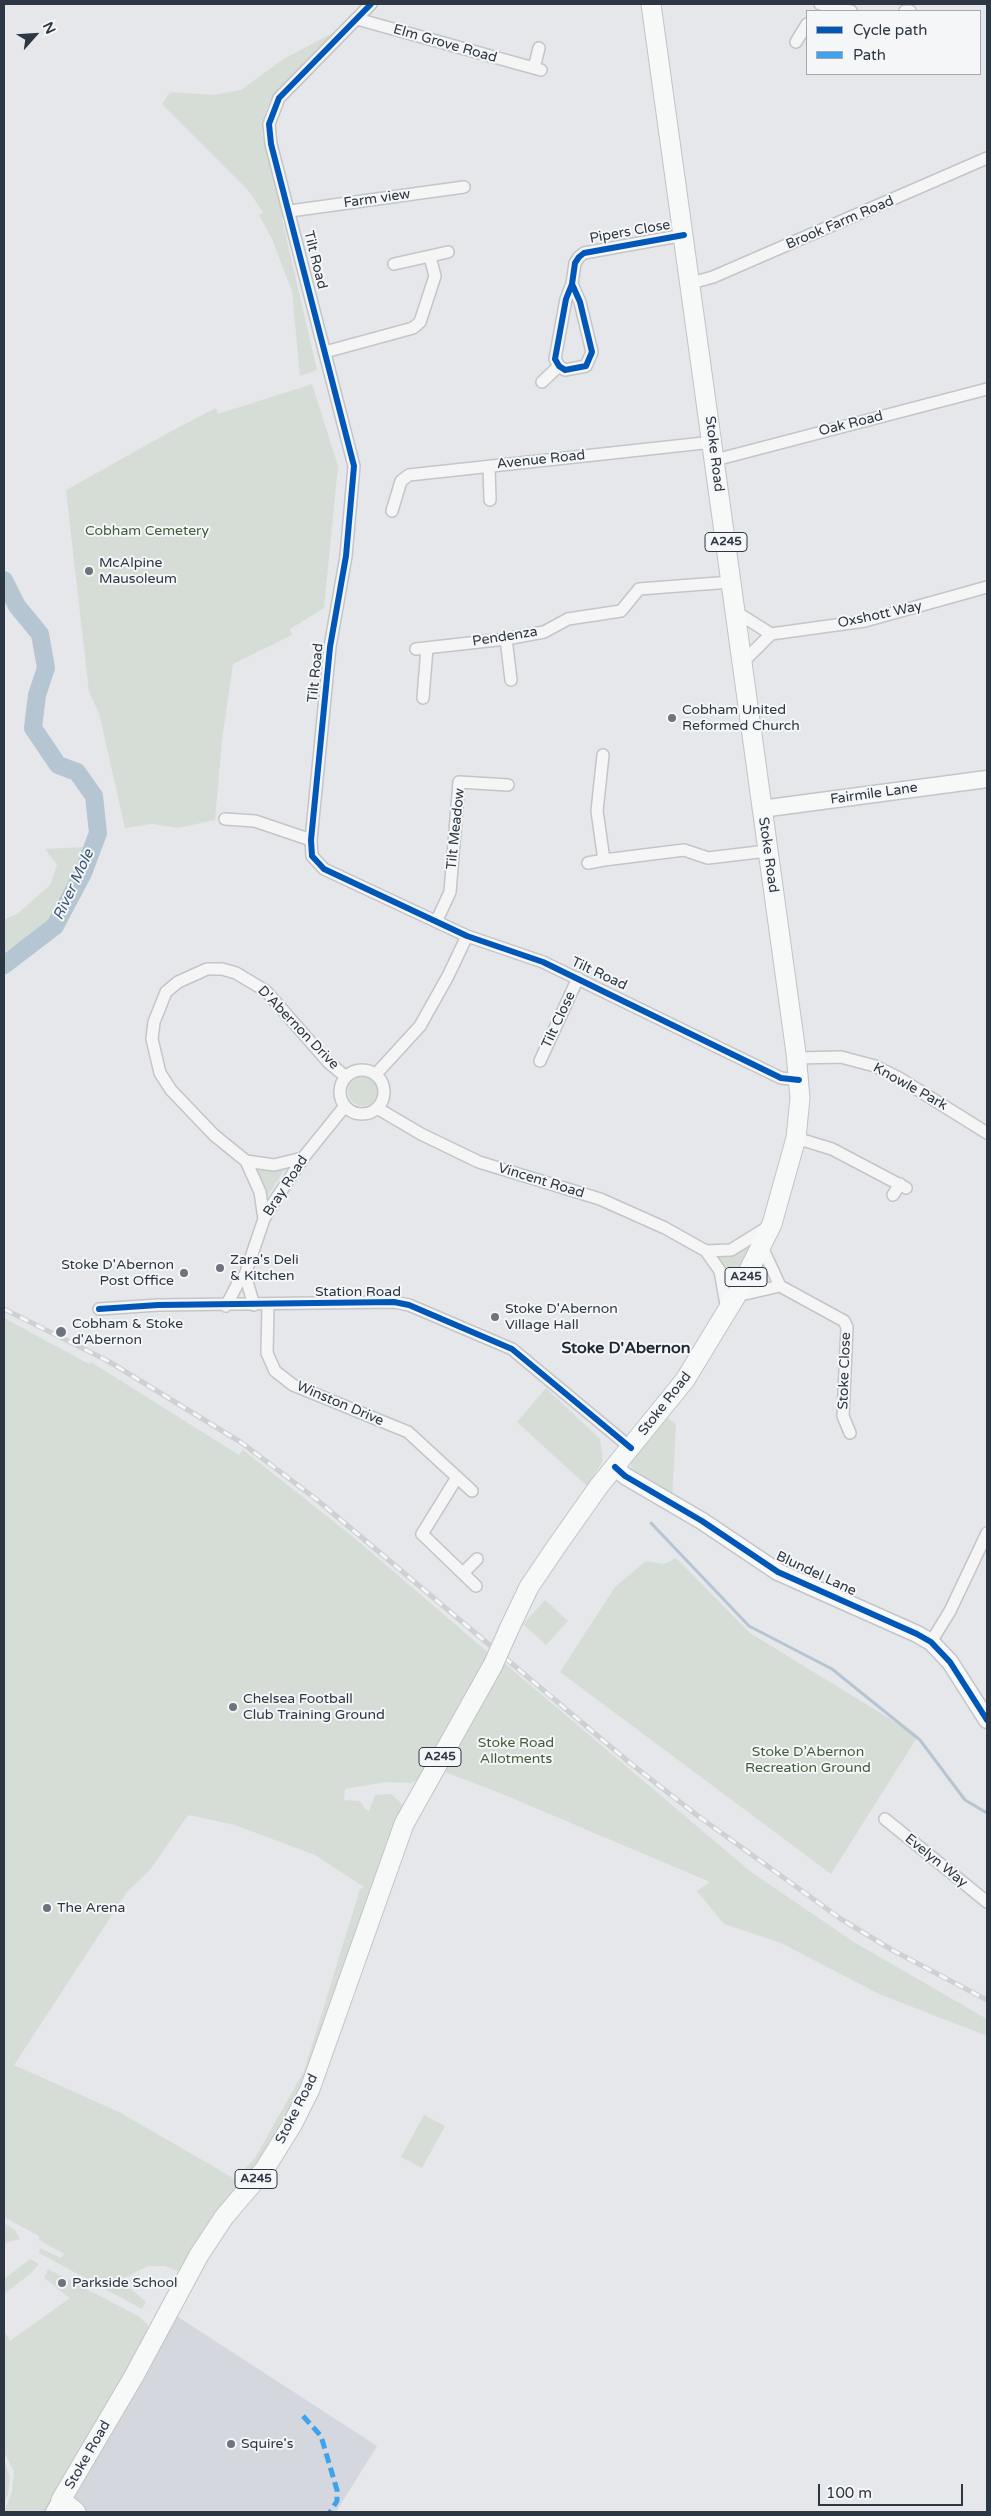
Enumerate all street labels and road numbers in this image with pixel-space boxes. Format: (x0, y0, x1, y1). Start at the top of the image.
street label: Elm Grove Road (391, 21, 499, 67)
street label: Farm view (343, 186, 411, 212)
street label: Brook Farm Road (784, 193, 896, 253)
street label: Pipers Close (588, 217, 672, 247)
street label: Tilt Road (300, 229, 330, 291)
street label: Oak Road (817, 408, 885, 440)
street label: Stoke Road (701, 415, 727, 493)
street label: Avenue Road (496, 447, 586, 473)
road number: A245 (705, 532, 747, 552)
street label: Oxshott Way (836, 598, 924, 632)
street label: Pendenza (471, 624, 539, 650)
street label: Tilt Road (305, 643, 327, 703)
street label: Fairmile Lane (829, 780, 919, 808)
street label: Tilt Meadow (443, 787, 469, 871)
street label: Stoke Road (754, 816, 782, 894)
street label: Tilt Road (568, 954, 630, 994)
street label: D'Abernon Drive (254, 983, 342, 1073)
street label: Tilt Close (539, 989, 579, 1051)
street label: Knowle Park (870, 1060, 950, 1114)
street label: Bray Road (260, 1152, 312, 1220)
street label: Vincent Road (496, 1160, 586, 1202)
road number: A245 (725, 1268, 767, 1286)
street label: Station Road (315, 1284, 401, 1300)
street label: Stoke Close (835, 1332, 855, 1410)
street label: Stoke Road (635, 1369, 695, 1439)
street label: Winston Drive (294, 1378, 386, 1430)
street label: Blundel Lane (773, 1548, 859, 1600)
road number: A245 (419, 1748, 461, 1766)
street label: Evelyn Way (901, 1831, 971, 1891)
street label: Stoke Road (272, 2071, 322, 2147)
road number: A245 (235, 2170, 277, 2188)
street label: Stoke Road (62, 2418, 114, 2492)

